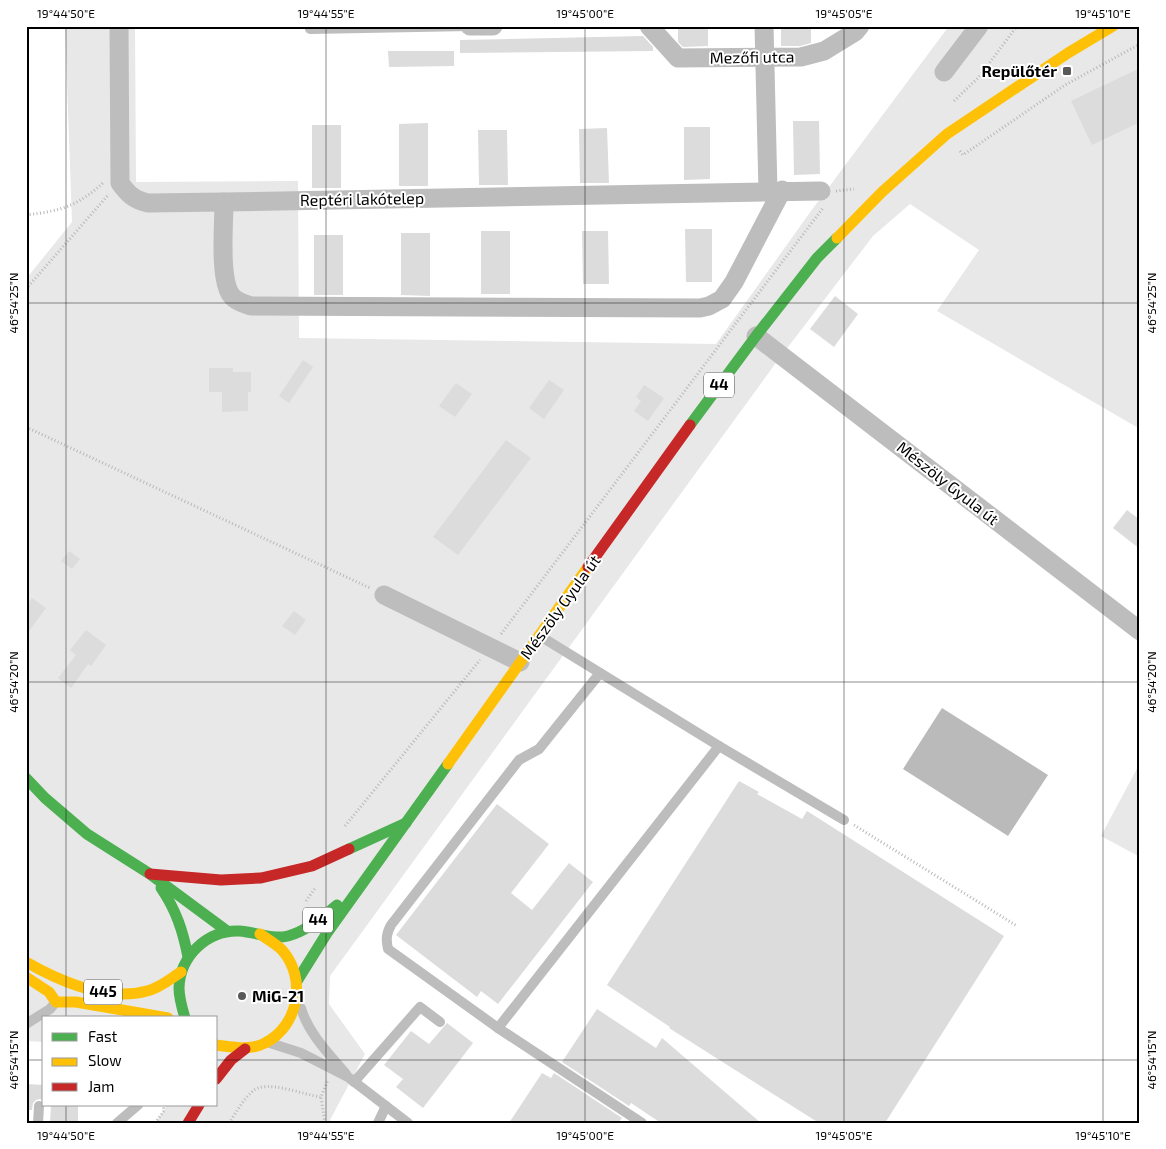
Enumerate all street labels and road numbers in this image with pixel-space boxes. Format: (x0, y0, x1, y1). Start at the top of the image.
street label: Mezőfi utca (709, 46, 795, 67)
street label: Reptéri lakótelep (300, 188, 424, 209)
road number: 44 (704, 372, 734, 398)
street label: Mészöly Gyula út (894, 437, 1003, 528)
street label: Mészöly Gyula út (515, 551, 604, 662)
road number: 44 (303, 908, 333, 932)
road number: 445 (84, 980, 122, 1004)

